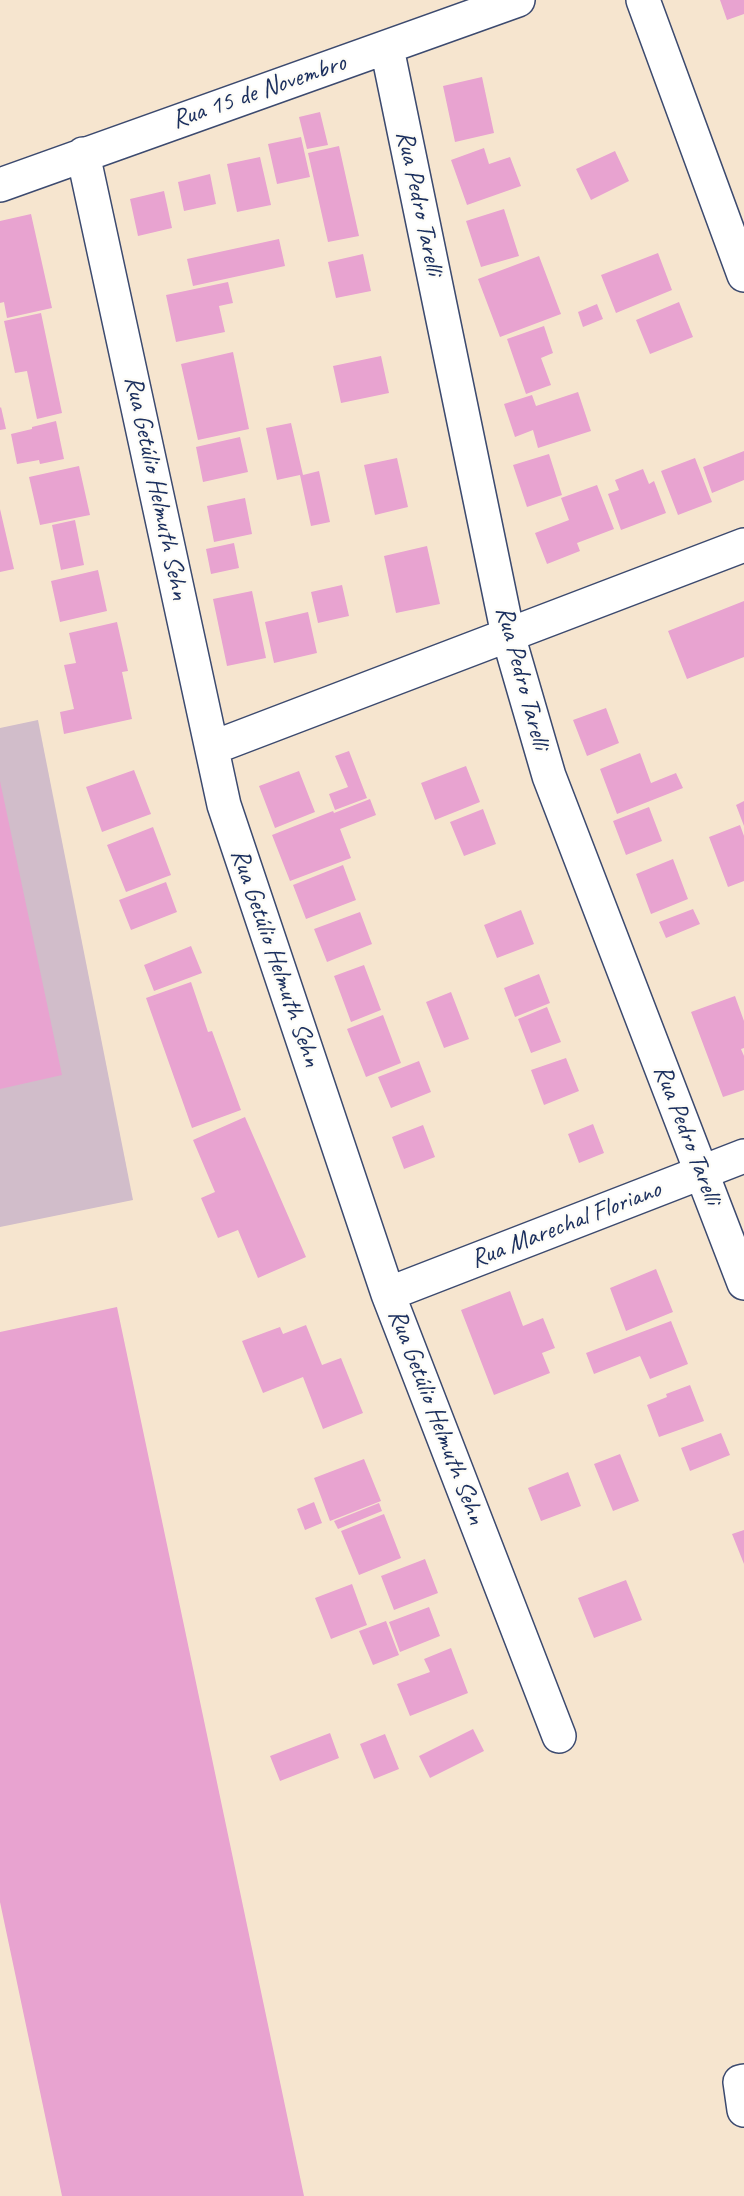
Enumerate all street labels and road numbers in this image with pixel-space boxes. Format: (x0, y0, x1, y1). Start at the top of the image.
street label: Rua 15 de Novembro (168, 48, 350, 136)
street label: Rua Pedro Tarelli (388, 128, 450, 278)
street label: Rua Getúlio Helmuth Sehn (117, 373, 195, 603)
street label: Rua Pedro Tarelli (488, 603, 556, 753)
street label: Rua Getúlio Helmuth Sehn (223, 845, 327, 1071)
street label: Rua Pedro Tarelli (646, 1061, 728, 1209)
street label: Rua Marechal Floriano (466, 1174, 666, 1276)
street label: Rua Getúlio Helmuth Sehn (381, 1305, 491, 1529)

